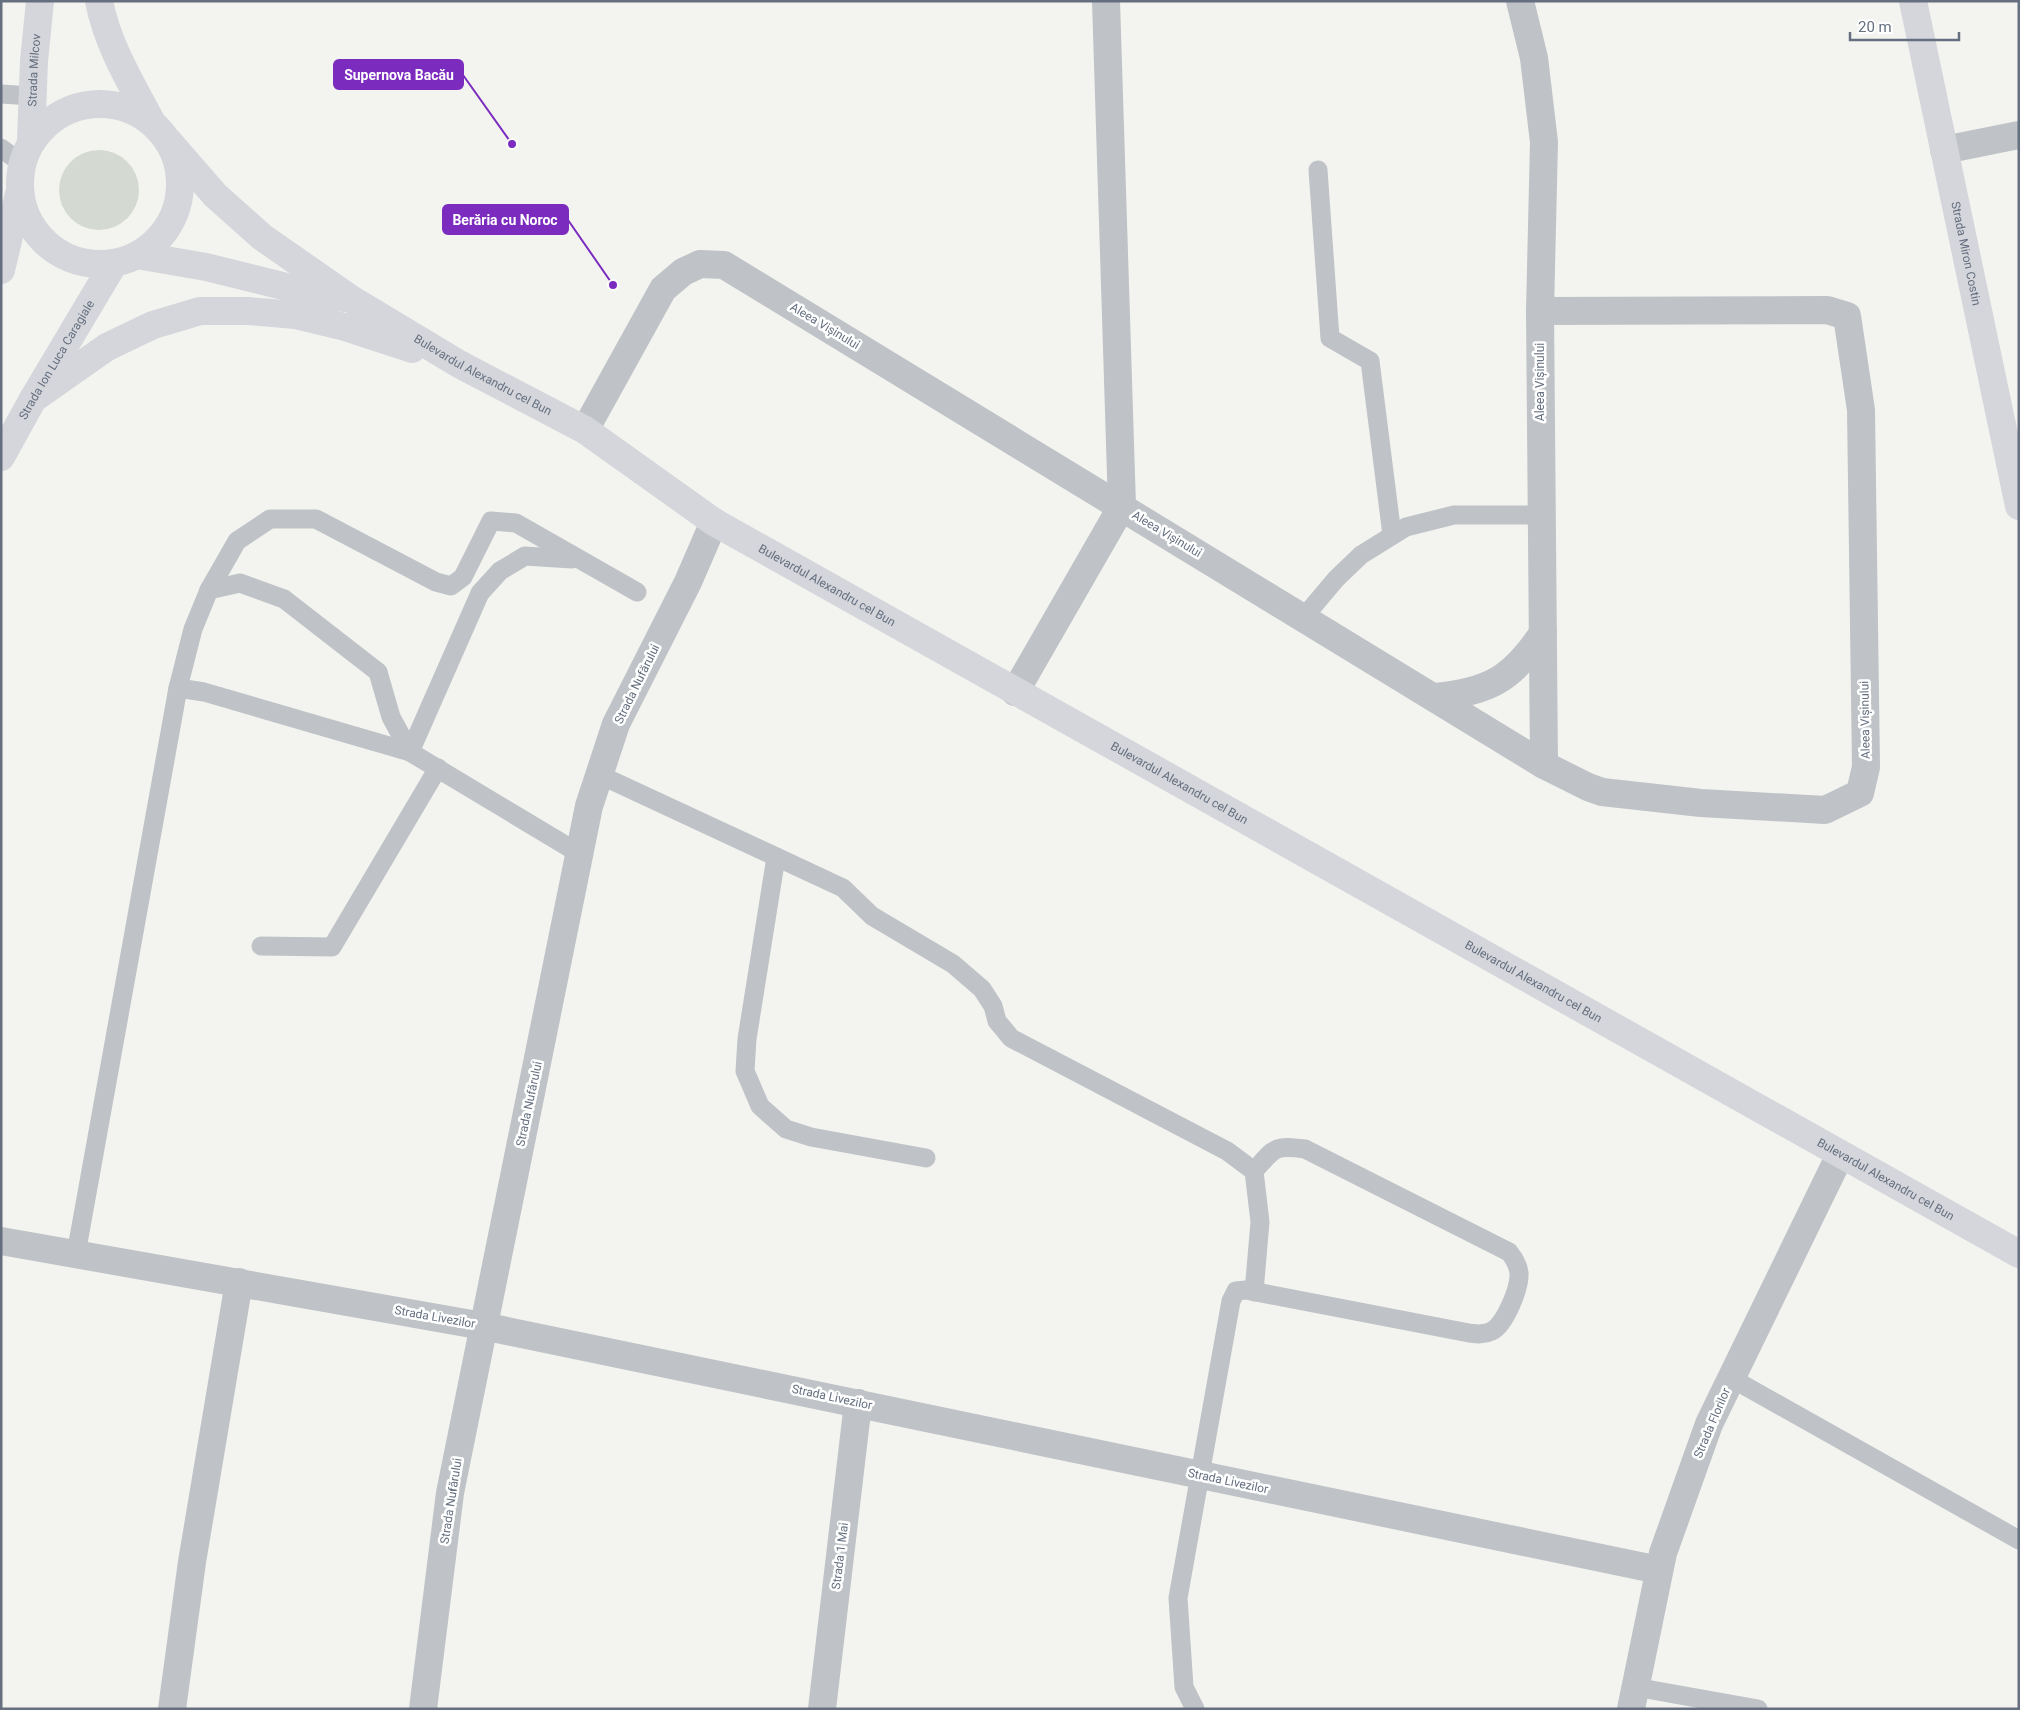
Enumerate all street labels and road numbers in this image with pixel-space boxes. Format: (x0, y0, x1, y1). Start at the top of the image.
street label: Strada Milcov (25, 33, 44, 107)
street label: Strada Miron Costin (1948, 200, 1984, 307)
street label: Strada Ion Luca Caragiale (16, 298, 97, 422)
street label: Aleea Vișinului (787, 300, 862, 353)
street label: Bulevardul Alexandru cel Bun (412, 332, 554, 418)
street label: Aleea Vișinului (1533, 343, 1548, 421)
street label: Aleea Vișinului (1129, 508, 1204, 561)
street label: Bulevardul Alexandru cel Bun (756, 541, 898, 629)
street label: Strada Nufărului (612, 642, 662, 726)
street label: Aleea Vișinului (1857, 681, 1874, 759)
street label: Bulevardul Alexandru cel Bun (1108, 739, 1250, 827)
street label: Bulevardul Alexandru cel Bun (1462, 938, 1604, 1026)
street label: Strada Nufărului (513, 1060, 545, 1148)
street label: Bulevardul Alexandru cel Bun (1815, 1135, 1957, 1223)
street label: Strada Livezilor (393, 1303, 477, 1331)
street label: Strada Livezilor (791, 1382, 873, 1412)
street label: Strada Florilor (1691, 1386, 1733, 1460)
street label: Strada Nufărului (437, 1457, 465, 1545)
street label: Strada Livezilor (1187, 1466, 1269, 1496)
street label: Strada 1 Mai (829, 1522, 851, 1590)

